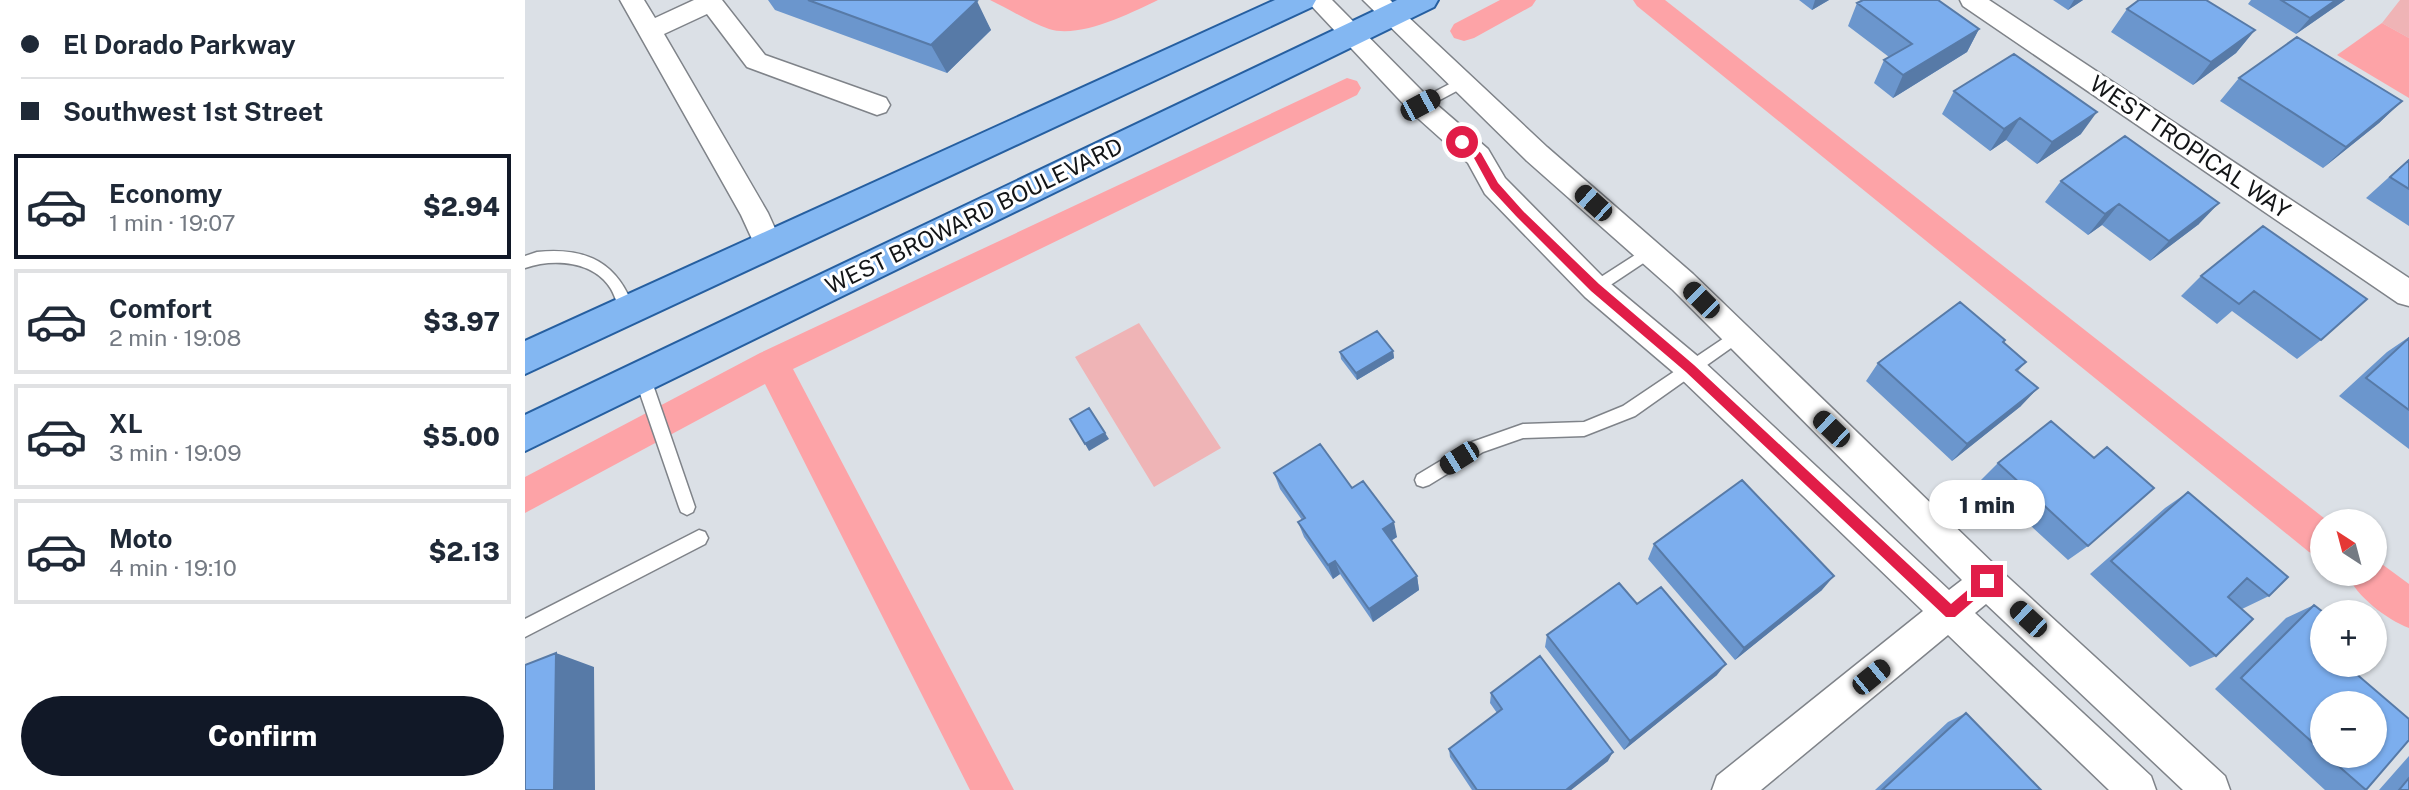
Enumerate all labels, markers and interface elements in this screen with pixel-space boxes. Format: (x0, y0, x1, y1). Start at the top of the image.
text: El Dorado Parkway (63, 29, 296, 60)
street label: WEST TROPICAL WAY (2085, 70, 2296, 224)
car (1397, 86, 1444, 124)
text: Southwest 1st Street (63, 96, 323, 127)
route start (1446, 126, 1478, 158)
street label: WEST BROWARD BOULEVARD (821, 132, 1127, 299)
icon: car (25, 175, 88, 238)
text: Economy (109, 178, 222, 209)
car (1571, 181, 1616, 225)
text: $2.94 (423, 191, 500, 222)
text: 1 min · 19:07 (109, 209, 236, 236)
car (1679, 278, 1724, 322)
icon: car (25, 290, 88, 353)
text: Comfort (109, 293, 212, 324)
text: $3.97 (423, 306, 500, 337)
text: 2 min · 19:08 (109, 324, 241, 351)
icon: car (25, 405, 88, 468)
car (1809, 407, 1854, 451)
text: XL (109, 408, 143, 439)
text: $5.00 (422, 421, 500, 452)
car (1436, 438, 1483, 478)
text: 3 min · 19:09 (109, 439, 242, 466)
callout: 1 min (1929, 480, 2045, 528)
text: 1 min (1959, 491, 2015, 518)
north arrow (2310, 509, 2387, 586)
map controls (2310, 509, 2387, 768)
icon: car (25, 520, 88, 583)
text: Moto (109, 523, 172, 554)
text: $2.13 (428, 536, 500, 567)
text: 4 min · 19:10 (109, 554, 237, 581)
route end (1971, 565, 2003, 597)
car (2006, 597, 2051, 641)
button: + (2310, 600, 2387, 677)
car (1849, 656, 1894, 698)
button: − (2310, 691, 2387, 768)
button: Confirm (21, 696, 504, 776)

